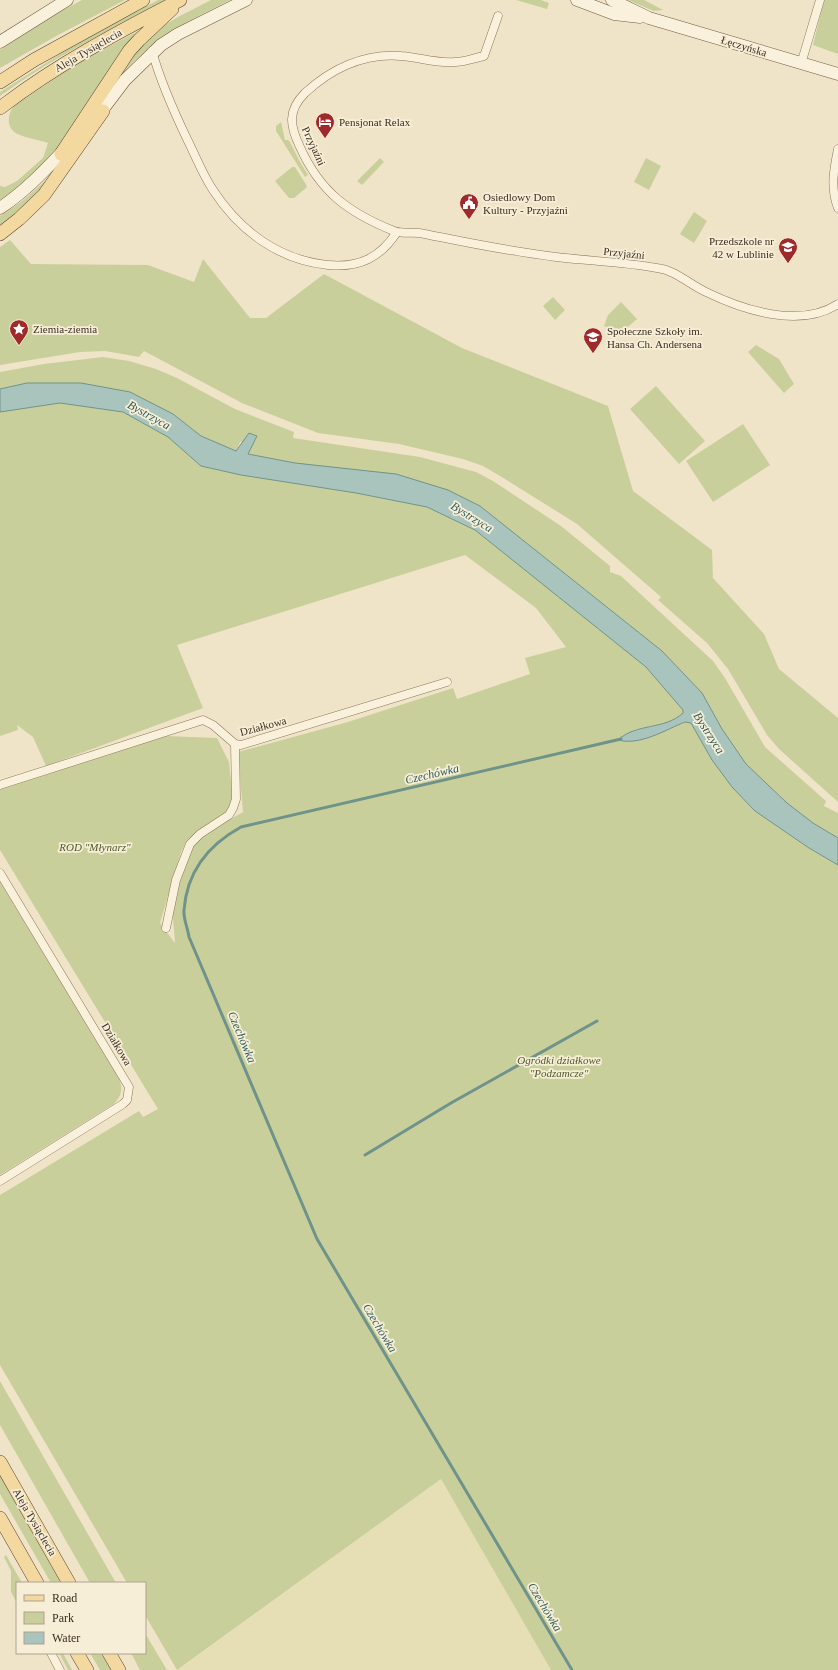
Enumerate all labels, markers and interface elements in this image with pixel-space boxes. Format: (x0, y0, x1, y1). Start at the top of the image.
street label: Aleja Tysiąclecia (52, 26, 124, 74)
street label: Łęczyńska (720, 33, 768, 59)
hotel icon: Pensjonat Relax (314, 111, 336, 139)
place label: Pensjonat Relax (339, 116, 411, 128)
street label: Przyjaźni (300, 125, 328, 167)
place label: Osiedlowy Dom Kultury - Przyjaźni (483, 191, 568, 216)
public building icon: Osiedlowy Dom Kultury - Przyjaźni (458, 192, 480, 220)
place label: Przedszkole nr 42 w Lublinie (709, 235, 774, 260)
school or university icon: Przedszkole nr 42 w Lublinie (777, 236, 799, 264)
street label: Przyjaźni (603, 245, 645, 261)
place icon: Ziemia-ziemia (8, 318, 30, 346)
place label: Ziemia-ziemia (33, 323, 97, 335)
place label: Społeczne Szkoły im. Hansa Ch. Andersena (607, 325, 703, 350)
school or university icon: Społeczne Szkoły im. Hansa Ch. Andersena (582, 326, 604, 354)
water label: Bystrzyca (125, 398, 173, 432)
water label: Bystrzyca (449, 499, 495, 535)
water label: Bystrzyca (690, 710, 728, 756)
street label: Działkowa (238, 714, 288, 738)
water label: Czechówka (404, 761, 460, 787)
park label: ROD "Młynarz" (58, 841, 131, 853)
water label: Czechówka (225, 1009, 259, 1065)
street label: Działkowa (100, 1020, 134, 1068)
park label: Ogródki działkowe "Podzamcze" (517, 1054, 601, 1079)
water label: Czechówka (360, 1301, 400, 1355)
street label: Aleja Tysiąclecia (11, 1486, 59, 1558)
water label: Czechówka (525, 1580, 565, 1634)
legend (16, 1582, 146, 1654)
text: Road (52, 1591, 77, 1605)
text: Park (52, 1611, 74, 1625)
text: Water (52, 1631, 80, 1645)

